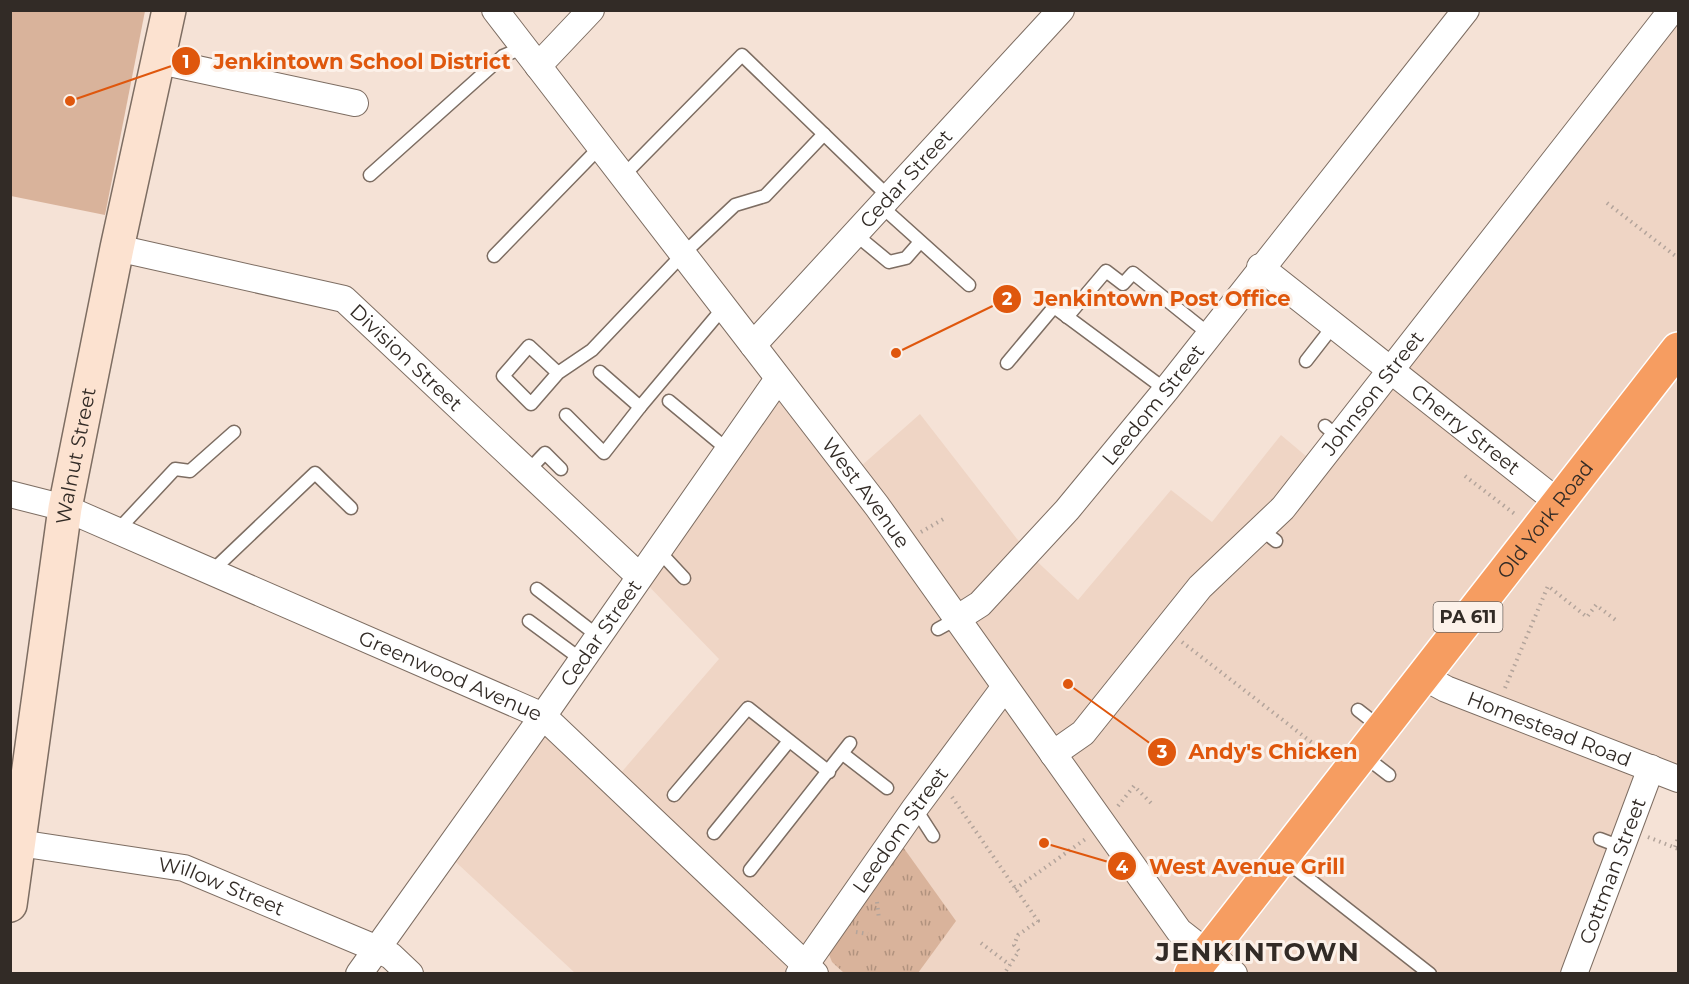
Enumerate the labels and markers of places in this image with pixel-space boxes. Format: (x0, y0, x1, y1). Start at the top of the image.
callout: Jenkintown School District (171, 42, 522, 81)
callout: Jenkintown Post Office (992, 279, 1303, 318)
callout: Andy's Chicken (1147, 732, 1370, 771)
callout: West Avenue Grill (1107, 847, 1357, 886)

